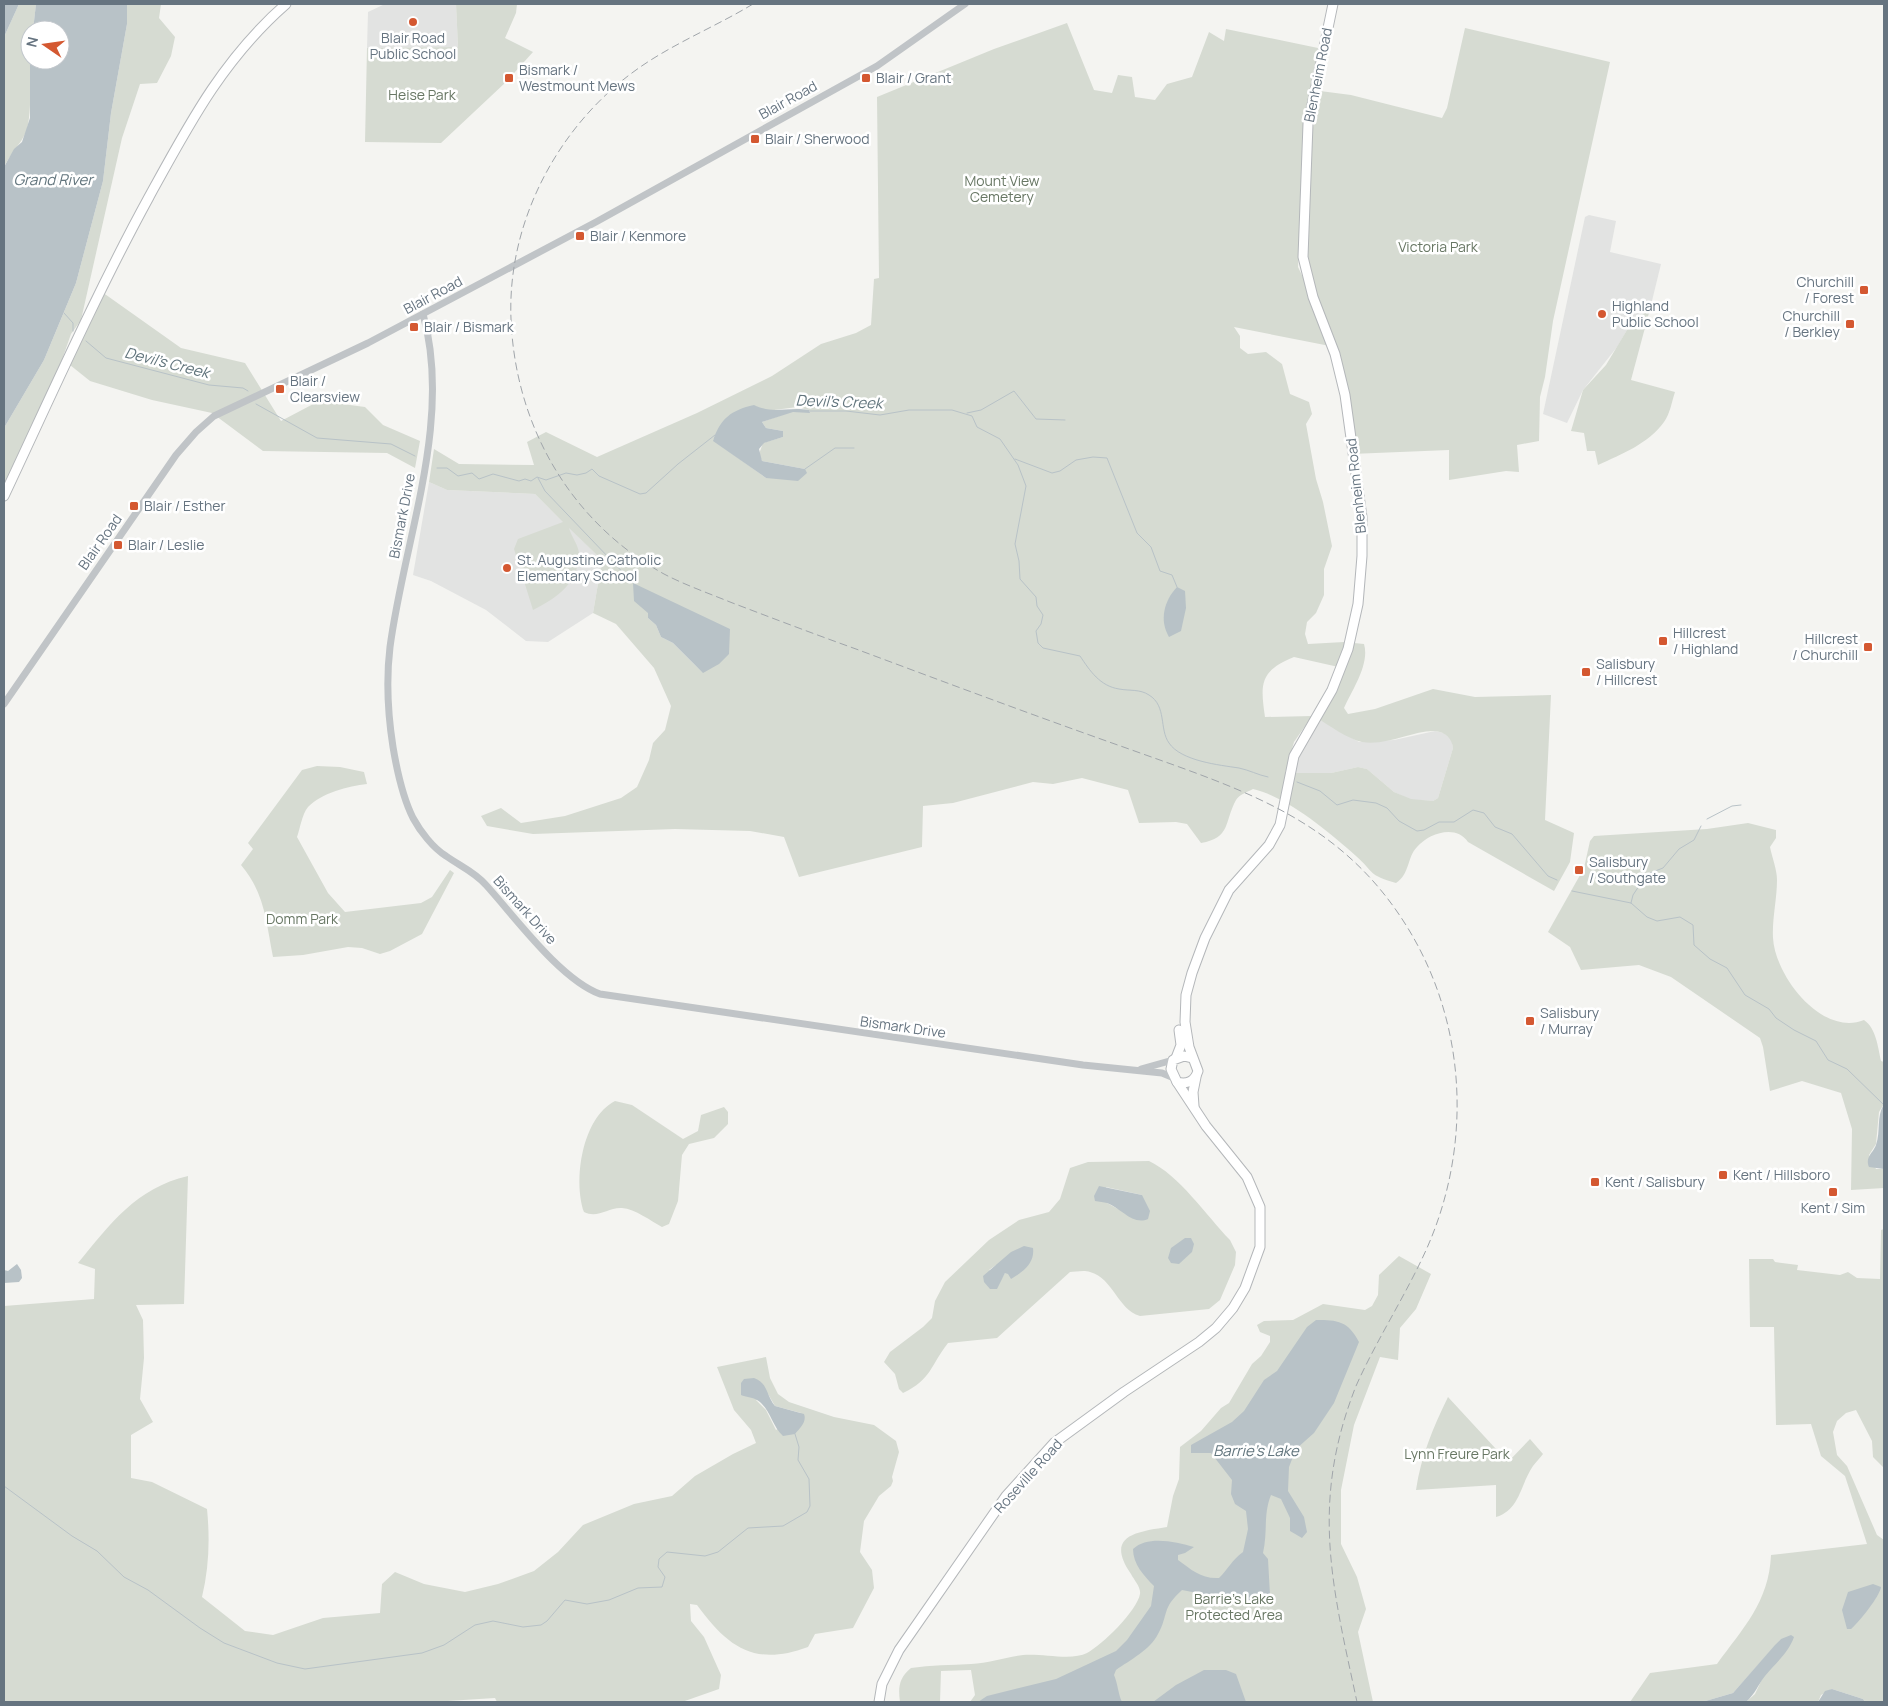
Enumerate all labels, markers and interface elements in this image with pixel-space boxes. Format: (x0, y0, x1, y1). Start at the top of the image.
marker: Blair Road Public School (407, 16, 419, 28)
north arrow (20, 20, 70, 70)
street label: Blenheim Road (1299, 26, 1336, 124)
place label: Blair Road Public School (370, 28, 456, 63)
text: N (21, 35, 42, 49)
place label: Bismark / Westmount Mews (519, 60, 635, 95)
place label: Blair / Grant (876, 68, 952, 87)
marker: Bismark / Westmount Mews (503, 72, 515, 84)
marker: Blair / Grant (860, 72, 872, 84)
street label: Blair Road (755, 76, 820, 123)
park label: Heise Park (388, 85, 457, 104)
place label: Blair / Sherwood (765, 129, 869, 148)
marker: Blair / Sherwood (749, 133, 761, 145)
water label: Grand River (13, 169, 95, 190)
park label: Mount View Cemetery (964, 171, 1040, 206)
place label: Blair / Kenmore (590, 226, 686, 245)
marker: Blair / Kenmore (574, 230, 586, 242)
park label: Victoria Park (1398, 237, 1479, 256)
street label: Blair Road (400, 271, 465, 318)
place label: Churchill / Forest (1797, 272, 1854, 307)
marker: Churchill / Forest (1858, 284, 1870, 296)
place label: Highland Public School (1612, 296, 1699, 331)
place label: Churchill / Berkley (1783, 306, 1841, 341)
marker: Highland Public School (1596, 308, 1608, 320)
place label: Blair / Bismark (424, 317, 515, 336)
marker: Churchill / Berkley (1844, 318, 1856, 330)
marker: Blair / Bismark (408, 321, 420, 333)
water label: Devil's Creek (123, 342, 214, 384)
place label: Blair / Clearsview (290, 371, 360, 406)
marker: Blair / Clearsview (274, 383, 286, 395)
water label: Devil's Creek (795, 389, 885, 414)
street label: Blenheim Road (1341, 437, 1370, 535)
street label: Bismark Drive (384, 472, 419, 560)
place label: Blair / Esther (144, 496, 225, 515)
marker: Blair / Esther (128, 500, 140, 512)
street label: Blair Road (73, 510, 126, 573)
place label: Blair / Leslie (128, 535, 204, 554)
marker: Blair / Leslie (112, 539, 124, 551)
place label: St. Augustine Catholic Elementary School (517, 550, 661, 585)
marker: St. Augustine Catholic Elementary School (501, 562, 513, 574)
place label: Hillcrest / Highland (1673, 623, 1738, 658)
place label: Hillcrest / Churchill (1792, 629, 1858, 664)
marker: Hillcrest / Highland (1657, 635, 1669, 647)
marker: Hillcrest / Churchill (1862, 641, 1874, 653)
place label: Salisbury / Hillcrest (1596, 654, 1658, 689)
marker: Salisbury / Hillcrest (1580, 666, 1592, 678)
place label: Salisbury / Southgate (1589, 852, 1666, 887)
marker: Salisbury / Southgate (1573, 864, 1585, 876)
street label: Bismark Drive (489, 871, 561, 948)
park label: Domm Park (266, 909, 339, 928)
place label: Salisbury / Murray (1540, 1003, 1600, 1038)
street label: Bismark Drive (859, 1011, 947, 1042)
marker: Salisbury / Murray (1524, 1015, 1536, 1027)
place label: Kent / Hillsboro (1733, 1165, 1830, 1184)
marker: Kent / Hillsboro (1717, 1169, 1729, 1181)
place label: Kent / Salisbury (1605, 1172, 1706, 1191)
marker: Kent / Salisbury (1589, 1176, 1601, 1188)
marker: Kent / Sim (1827, 1186, 1839, 1198)
place label: Kent / Sim (1801, 1198, 1865, 1217)
street label: Roseville Road (989, 1435, 1066, 1517)
water label: Barrie's Lake (1213, 1440, 1300, 1461)
park label: Lynn Freure Park (1404, 1444, 1511, 1463)
park label: Barrie's Lake Protected Area (1185, 1589, 1283, 1624)

